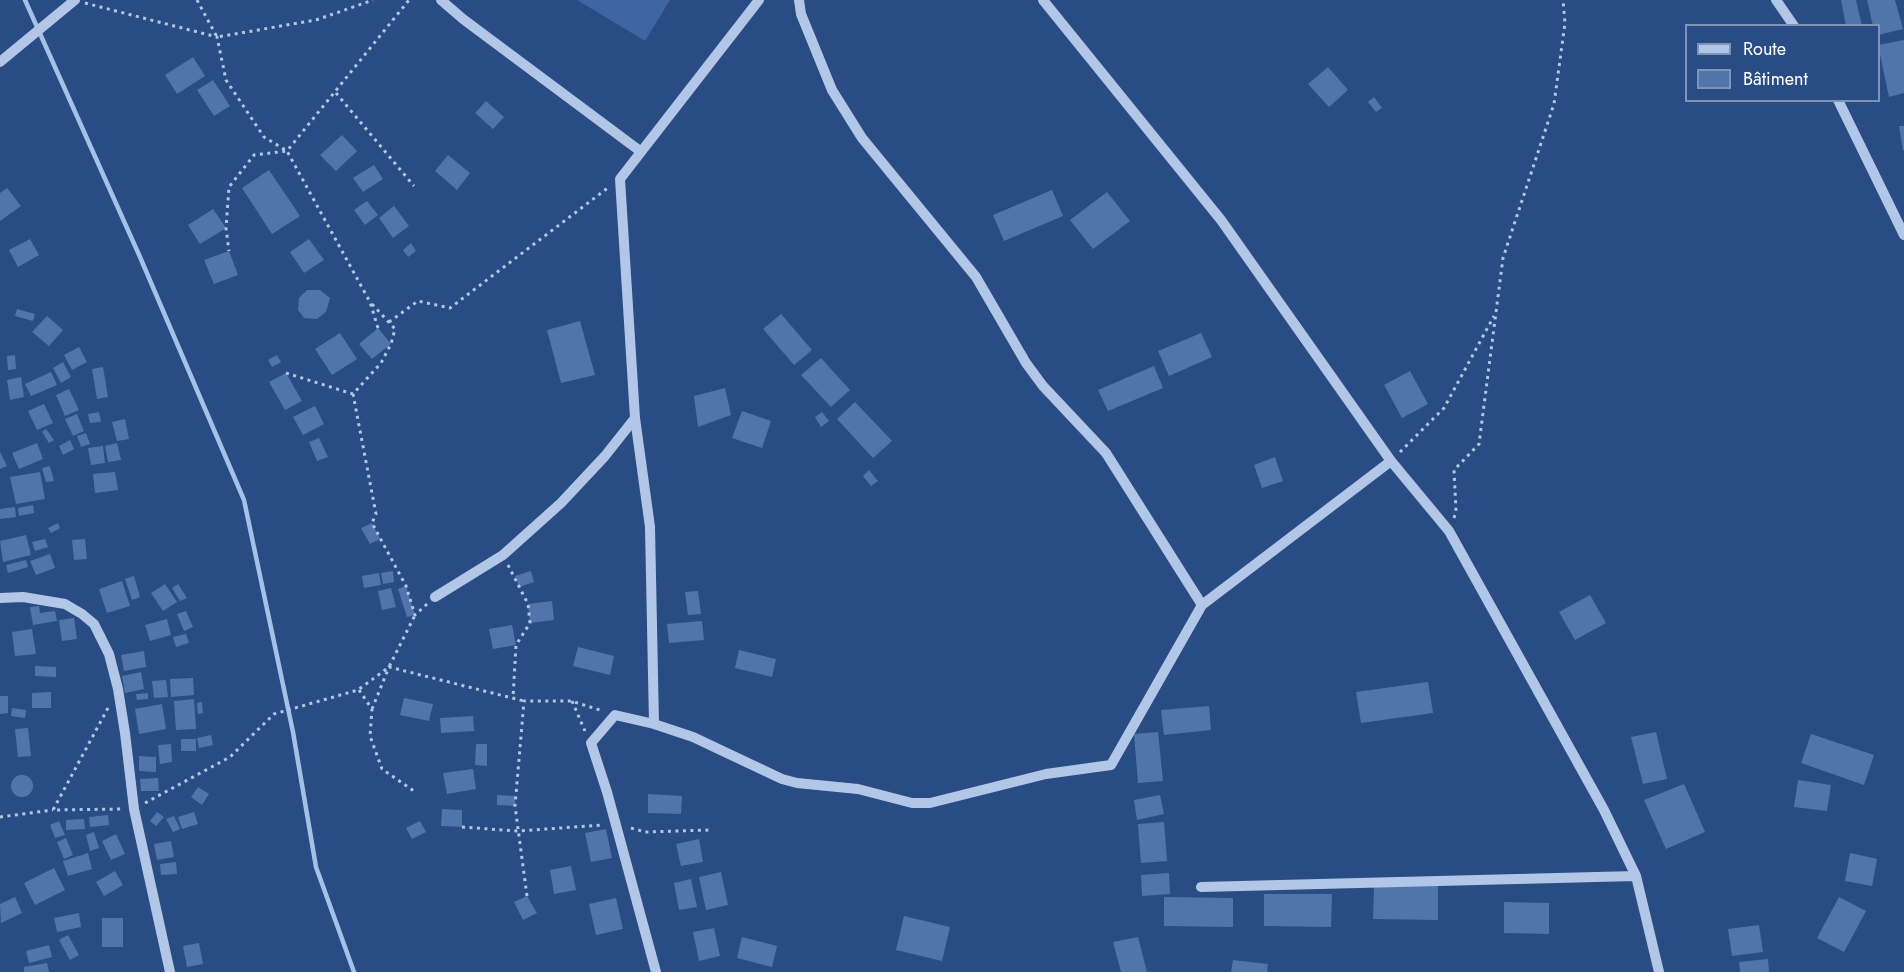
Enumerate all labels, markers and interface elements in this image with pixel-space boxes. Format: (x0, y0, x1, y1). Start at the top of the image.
legend (1685, 24, 1880, 102)
text: Route (1743, 36, 1786, 62)
text: Bâtiment (1743, 66, 1808, 92)

